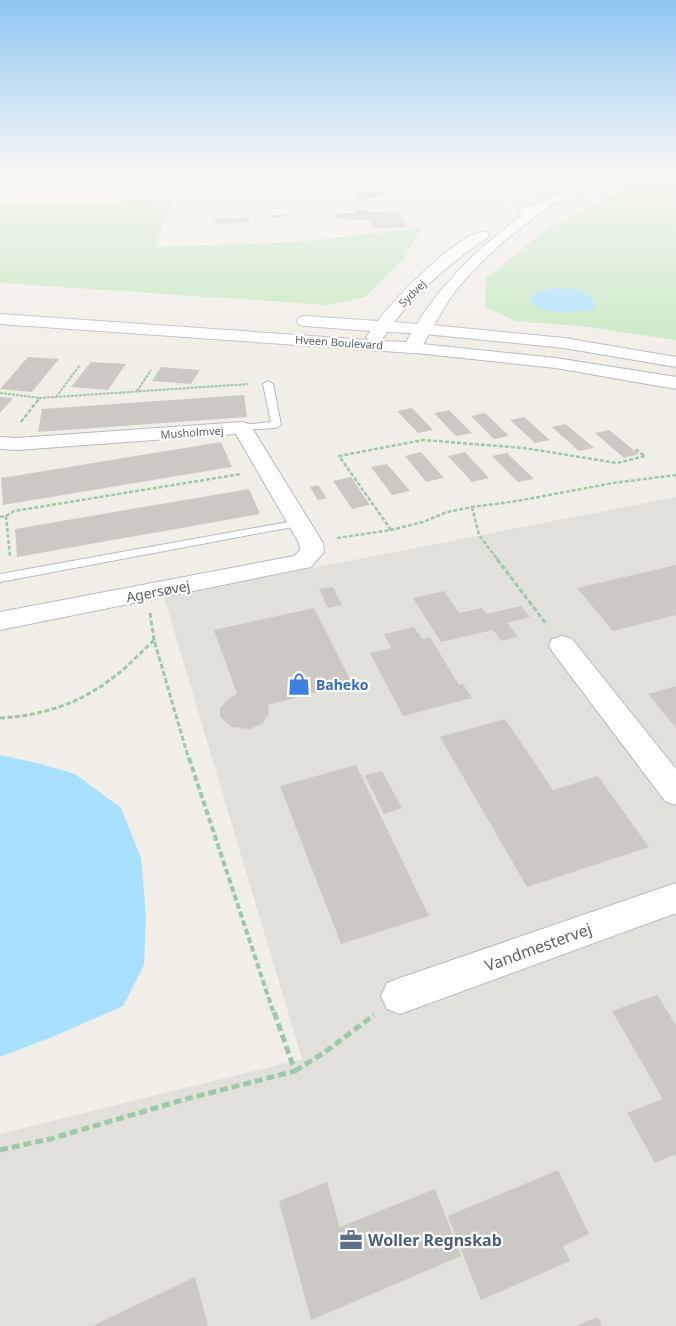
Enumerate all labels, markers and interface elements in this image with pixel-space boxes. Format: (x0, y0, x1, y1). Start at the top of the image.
street label: Sydvej (395, 276, 429, 310)
street label: Hveen Boulevard (295, 331, 383, 353)
street label: Musholmvej (160, 422, 224, 442)
street label: Agersøvej (124, 575, 192, 607)
shop icon: Baheko (286, 671, 312, 697)
place label: Baheko (316, 675, 369, 694)
street label: Vandmestervej (481, 917, 595, 977)
office icon: Woller Regnskab (338, 1227, 364, 1253)
place label: Woller Regnskab (368, 1229, 502, 1251)

